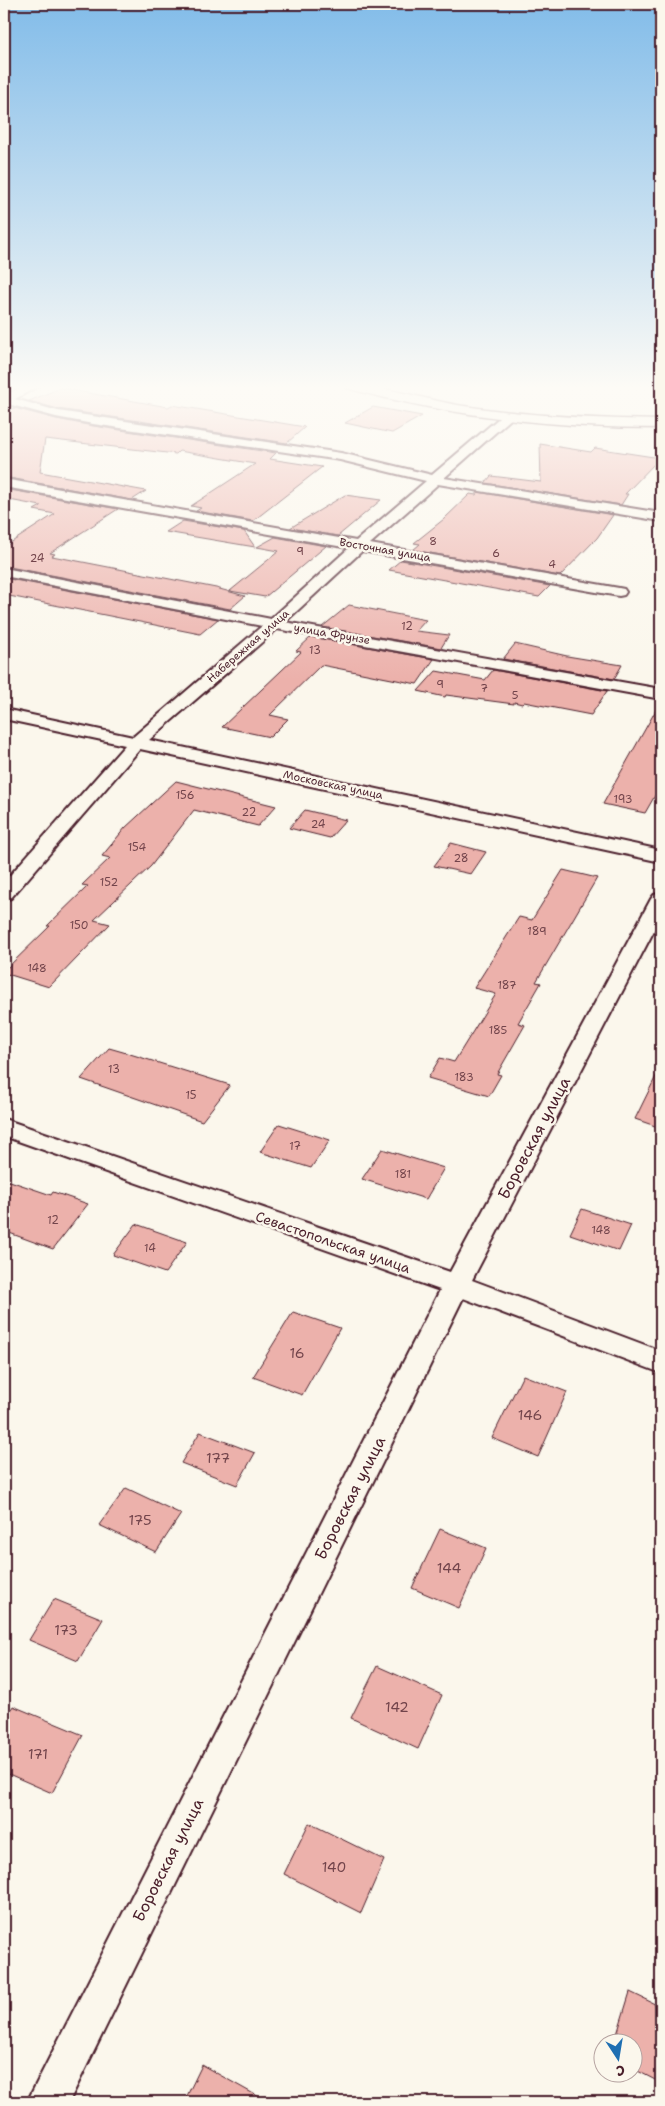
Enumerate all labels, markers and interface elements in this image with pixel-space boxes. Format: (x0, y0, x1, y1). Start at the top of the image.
house number: 8 (429, 534, 437, 549)
street label: Восточная улица (338, 535, 432, 565)
house number: 9 (296, 544, 304, 559)
house number: 6 (492, 546, 500, 561)
house number: 24 (30, 551, 45, 566)
house number: 4 (548, 557, 556, 572)
street label: Набережная улица (204, 606, 292, 686)
house number: 12 (401, 619, 413, 634)
street label: улица Фрунзе (293, 620, 371, 648)
house number: 13 (309, 643, 321, 658)
house number: 9 (436, 677, 444, 692)
house number: 7 (480, 681, 488, 696)
house number: 5 (512, 688, 519, 703)
street label: Московская улица (282, 767, 384, 803)
house number: 156 (176, 788, 194, 803)
house number: 193 (613, 792, 633, 807)
house number: 22 (242, 805, 256, 820)
house number: 24 (311, 817, 326, 832)
house number: 154 (128, 840, 147, 855)
house number: 28 (453, 851, 469, 866)
house number: 152 (100, 875, 118, 890)
house number: 150 (70, 918, 88, 933)
house number: 189 (527, 924, 547, 939)
house number: 148 (27, 961, 47, 976)
house number: 187 (497, 978, 517, 993)
house number: 185 (489, 1023, 508, 1038)
house number: 13 (108, 1062, 120, 1077)
house number: 183 (454, 1070, 474, 1085)
street label: Боровская улица (493, 1073, 575, 1203)
house number: 15 (185, 1088, 197, 1103)
house number: 17 (289, 1139, 301, 1154)
house number: 181 (395, 1167, 411, 1182)
street label: Севастопольская улица (253, 1207, 413, 1277)
house number: 12 (47, 1213, 59, 1228)
house number: 148 (591, 1223, 611, 1238)
house number: 14 (144, 1241, 156, 1256)
house number: 16 (289, 1344, 305, 1362)
house number: 146 (518, 1406, 542, 1424)
street label: Боровская улица (310, 1433, 390, 1563)
house number: 177 (206, 1449, 230, 1467)
house number: 175 (129, 1511, 152, 1529)
house number: 144 (437, 1559, 461, 1577)
house number: 173 (54, 1621, 78, 1639)
house number: 142 (385, 1698, 409, 1716)
house number: 171 (28, 1745, 48, 1763)
street label: Боровская улица (128, 1795, 208, 1925)
house number: 140 (322, 1858, 346, 1876)
north arrow (592, 2034, 642, 2084)
text: С (615, 2061, 627, 2080)

